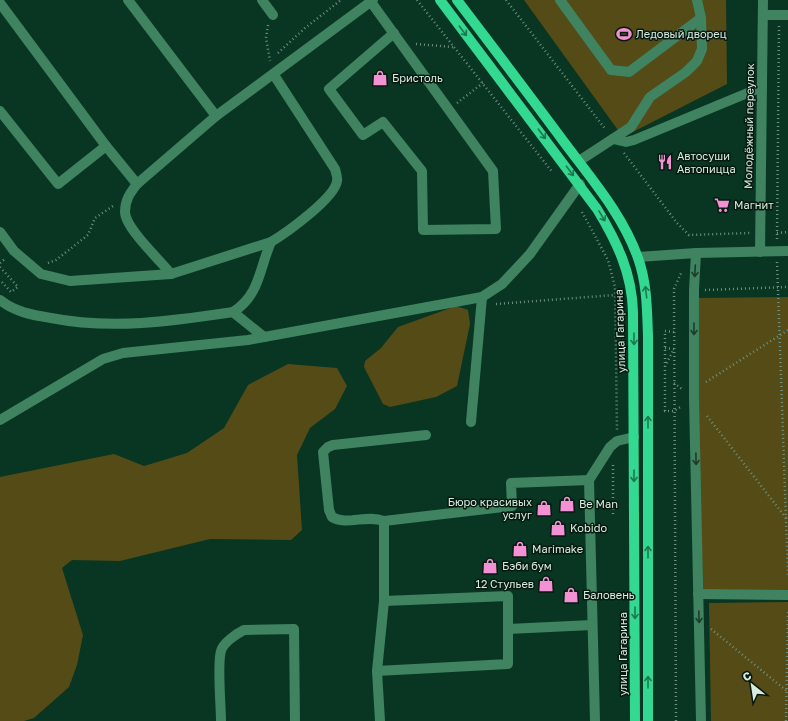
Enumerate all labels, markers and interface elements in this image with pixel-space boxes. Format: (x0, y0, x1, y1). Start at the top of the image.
one-way arrow (459, 25, 468, 36)
sports icon: Ледовый дворец (615, 25, 633, 43)
place label: Ледовый дворец (636, 27, 727, 40)
street label: Молодёжный переулок (741, 62, 756, 189)
shop icon: Бристоль (371, 69, 389, 87)
place label: Бристоль (392, 71, 443, 84)
one-way arrow (538, 129, 546, 140)
place label: Автосуши Автопицца (677, 149, 736, 175)
restaurant icon: Автосуши Автопицца (656, 153, 674, 171)
one-way arrow (566, 165, 574, 176)
supermarket icon: Магнит (713, 196, 731, 214)
place label: Магнит (734, 198, 774, 211)
one-way arrow (598, 210, 606, 222)
one-way arrow (691, 264, 699, 277)
one-way arrow (642, 286, 649, 299)
street label: улица Гагарина (612, 289, 627, 373)
one-way arrow (690, 322, 698, 335)
one-way arrow (630, 332, 637, 345)
one-way arrow (644, 416, 652, 429)
one-way arrow (692, 452, 700, 465)
one-way arrow (630, 469, 638, 482)
place label: Бюро красивых услуг (448, 495, 532, 521)
shop icon: Be Man (558, 495, 576, 513)
place label: Be Man (579, 497, 618, 510)
shop icon: Бюро красивых услуг (535, 499, 553, 517)
shop icon: Kobido (549, 519, 567, 537)
place label: Kobido (570, 521, 607, 534)
shop icon: Marimake (511, 540, 529, 558)
place label: Marimake (532, 542, 583, 555)
one-way arrow (644, 546, 652, 559)
shop icon: Бэби бум (481, 557, 499, 575)
place label: Бэби бум (502, 559, 552, 572)
shop icon: 12 Стульев (537, 575, 555, 593)
place label: 12 Стульев (476, 577, 534, 590)
shop icon: Баловень (562, 586, 580, 604)
place label: Баловень (583, 588, 635, 601)
one-way arrow (631, 606, 639, 619)
one-way arrow (695, 610, 703, 623)
street label: улица Гагарина (616, 612, 629, 696)
north arrow (732, 665, 772, 705)
text: С (740, 668, 754, 683)
one-way arrow (644, 676, 652, 689)

